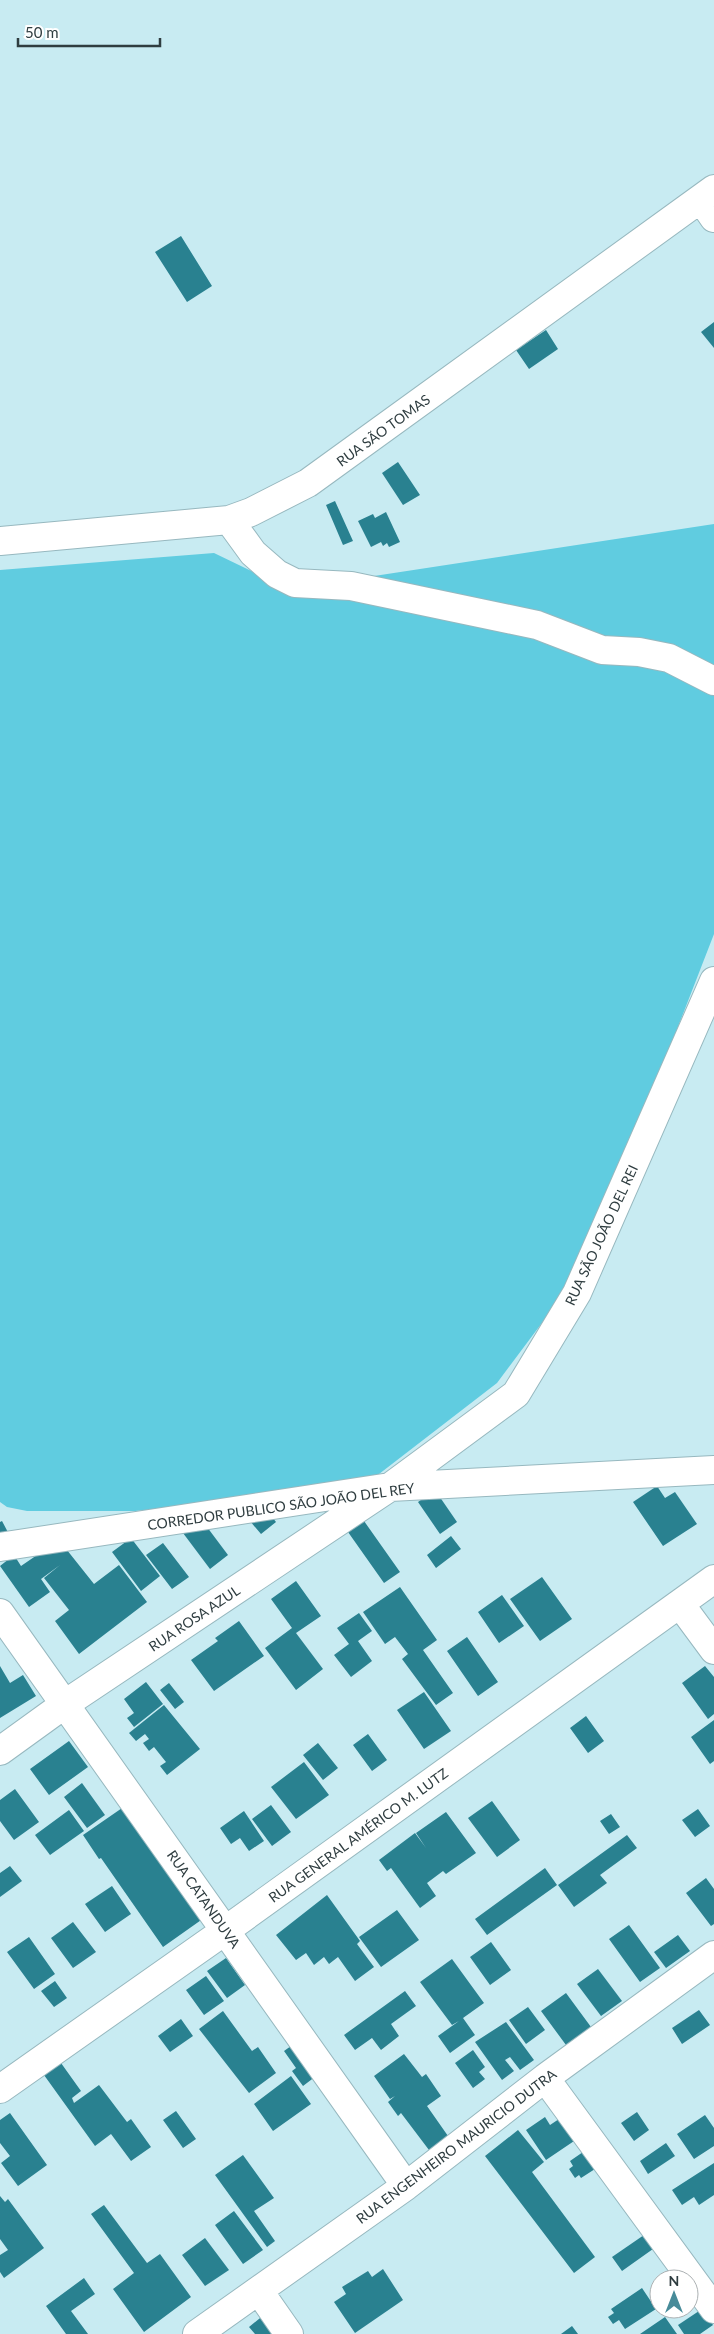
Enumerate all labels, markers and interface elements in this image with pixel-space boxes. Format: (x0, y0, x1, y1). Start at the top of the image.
scale bar (18, 15, 160, 47)
text: 50 m (25, 23, 59, 41)
street label: RUA SÃO TOMAS (333, 390, 433, 470)
street label: RUA SÃO JOÃO DEL REI (561, 1162, 641, 1308)
street label: CORREDOR PUBLICO SÃO JOÃO DEL REY (146, 1479, 416, 1533)
street label: RUA ROSA AZUL (145, 1581, 243, 1655)
street label: RUA GENERAL AMÉRICO M. LUTZ (265, 1764, 451, 1906)
street label: RUA CATANDUVA (164, 1847, 244, 1952)
street label: RUA ENGENHEIRO MAURICIO DUTRA (353, 2065, 560, 2227)
north arrow (649, 2269, 699, 2319)
text: N (669, 2272, 679, 2289)

